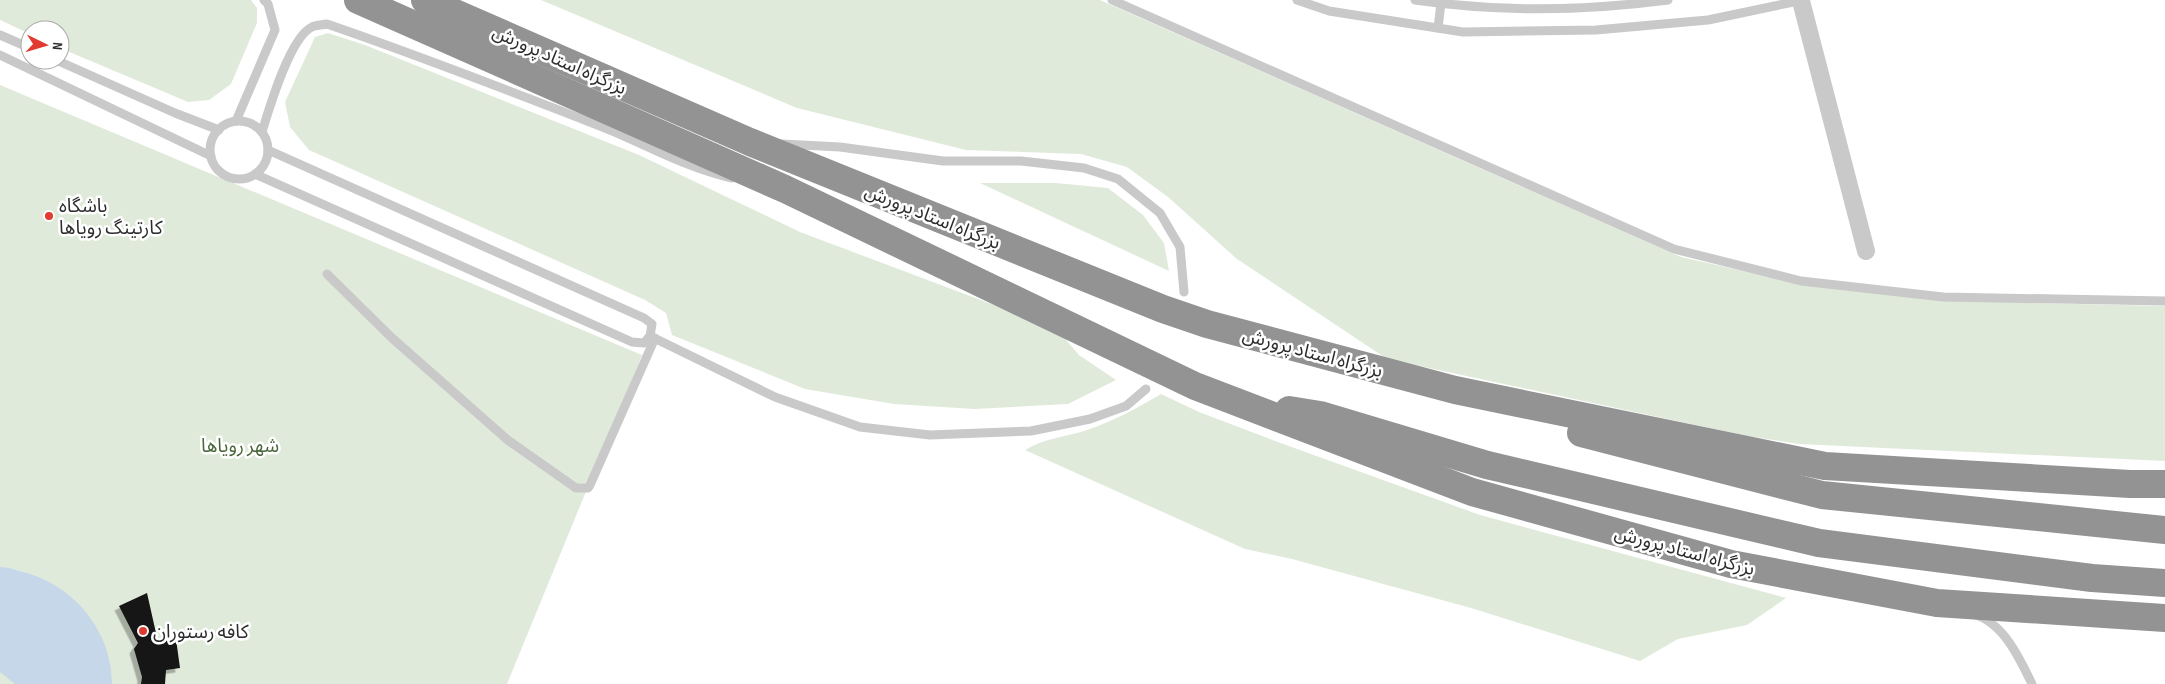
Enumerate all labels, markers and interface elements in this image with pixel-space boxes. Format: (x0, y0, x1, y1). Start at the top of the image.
north arrow (20, 20, 70, 70)
street label: بزرگراه استاد پرورش (489, 21, 630, 100)
text: N (49, 42, 66, 51)
street label: بزرگراه استاد پرورش (861, 180, 1004, 255)
place label: باشگاه کارتینگ رویاها (59, 195, 164, 240)
marker: باشگاه کارتینگ رویاها (43, 210, 55, 222)
street label: بزرگراه استاد پرورش (1240, 324, 1385, 383)
park label: شهر رویاها (201, 435, 279, 458)
street label: بزرگراه استاد پرورش (1612, 522, 1757, 581)
place label: کافه رستوران (153, 621, 250, 644)
marker: کافه رستوران (137, 625, 149, 637)

